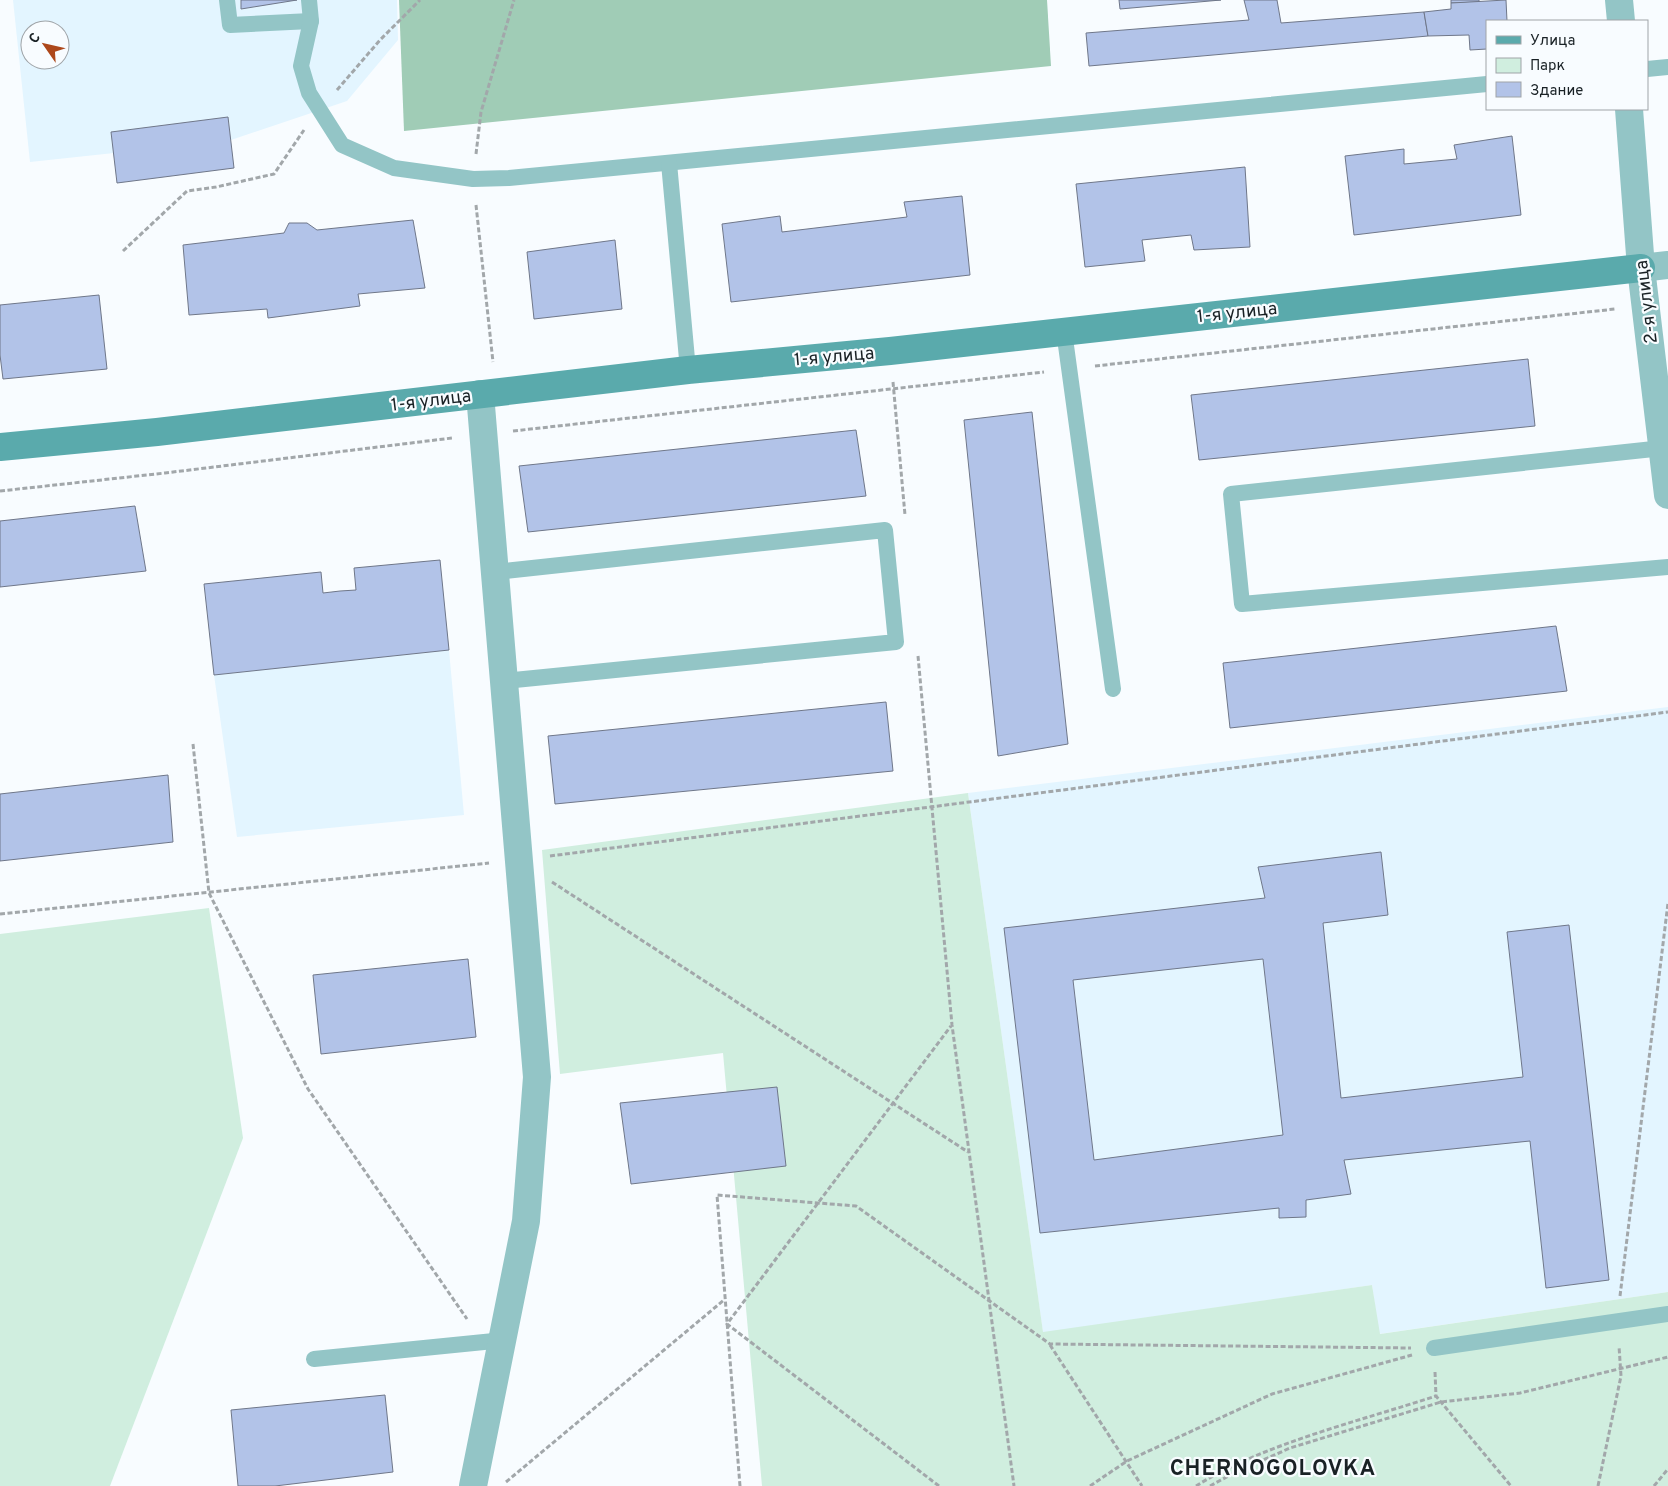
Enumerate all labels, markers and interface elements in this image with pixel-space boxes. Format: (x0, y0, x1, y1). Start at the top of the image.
north arrow (20, 20, 70, 70)
legend (1486, 20, 1648, 110)
text: С (26, 30, 45, 47)
text: Улица (1530, 32, 1575, 51)
text: Парк (1530, 57, 1565, 76)
text: Здание (1530, 82, 1583, 101)
street label: 2-я улица (1631, 259, 1664, 345)
street label: 1-я улица (1196, 298, 1278, 329)
street label: 1-я улица (793, 343, 875, 372)
street label: 1-я улица (390, 385, 473, 418)
district label: CHERNOGOLOVKA (1170, 1456, 1376, 1483)

